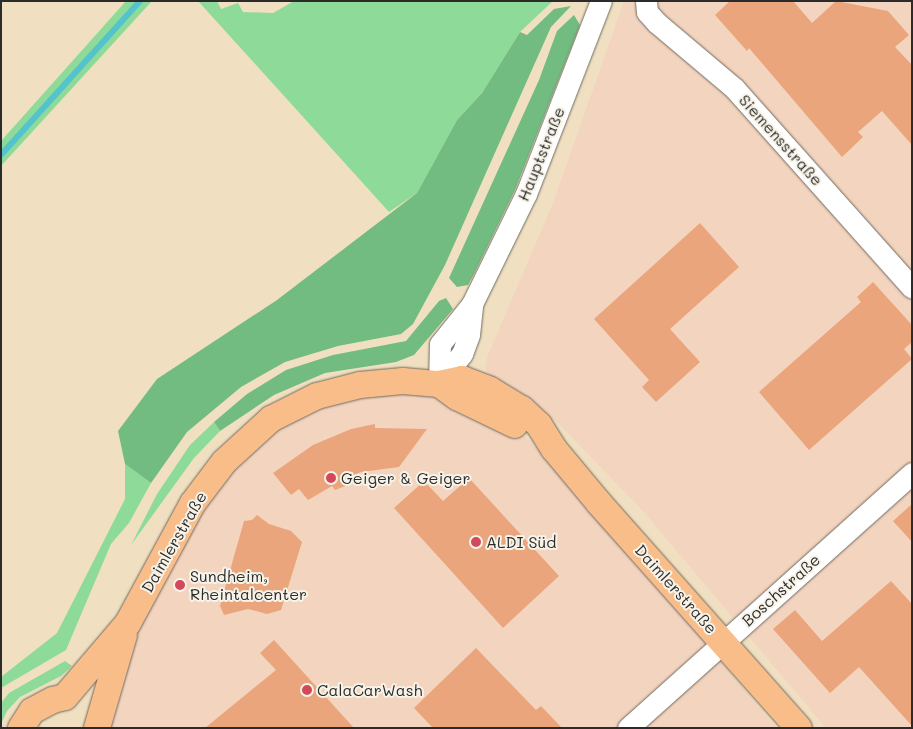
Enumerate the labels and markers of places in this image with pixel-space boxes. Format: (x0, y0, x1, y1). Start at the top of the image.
place label: Geiger & Geiger (341, 468, 471, 488)
marker: Geiger & Geiger (325, 472, 337, 484)
place label: ALDI Süd (486, 532, 557, 552)
marker: ALDI Süd (470, 536, 482, 548)
place label: Sundheim, Rheintalcenter (190, 566, 307, 604)
marker: Sundheim, Rheintalcenter (174, 579, 186, 591)
place label: CalaCarWash (317, 680, 423, 700)
marker: CalaCarWash (301, 684, 313, 696)

